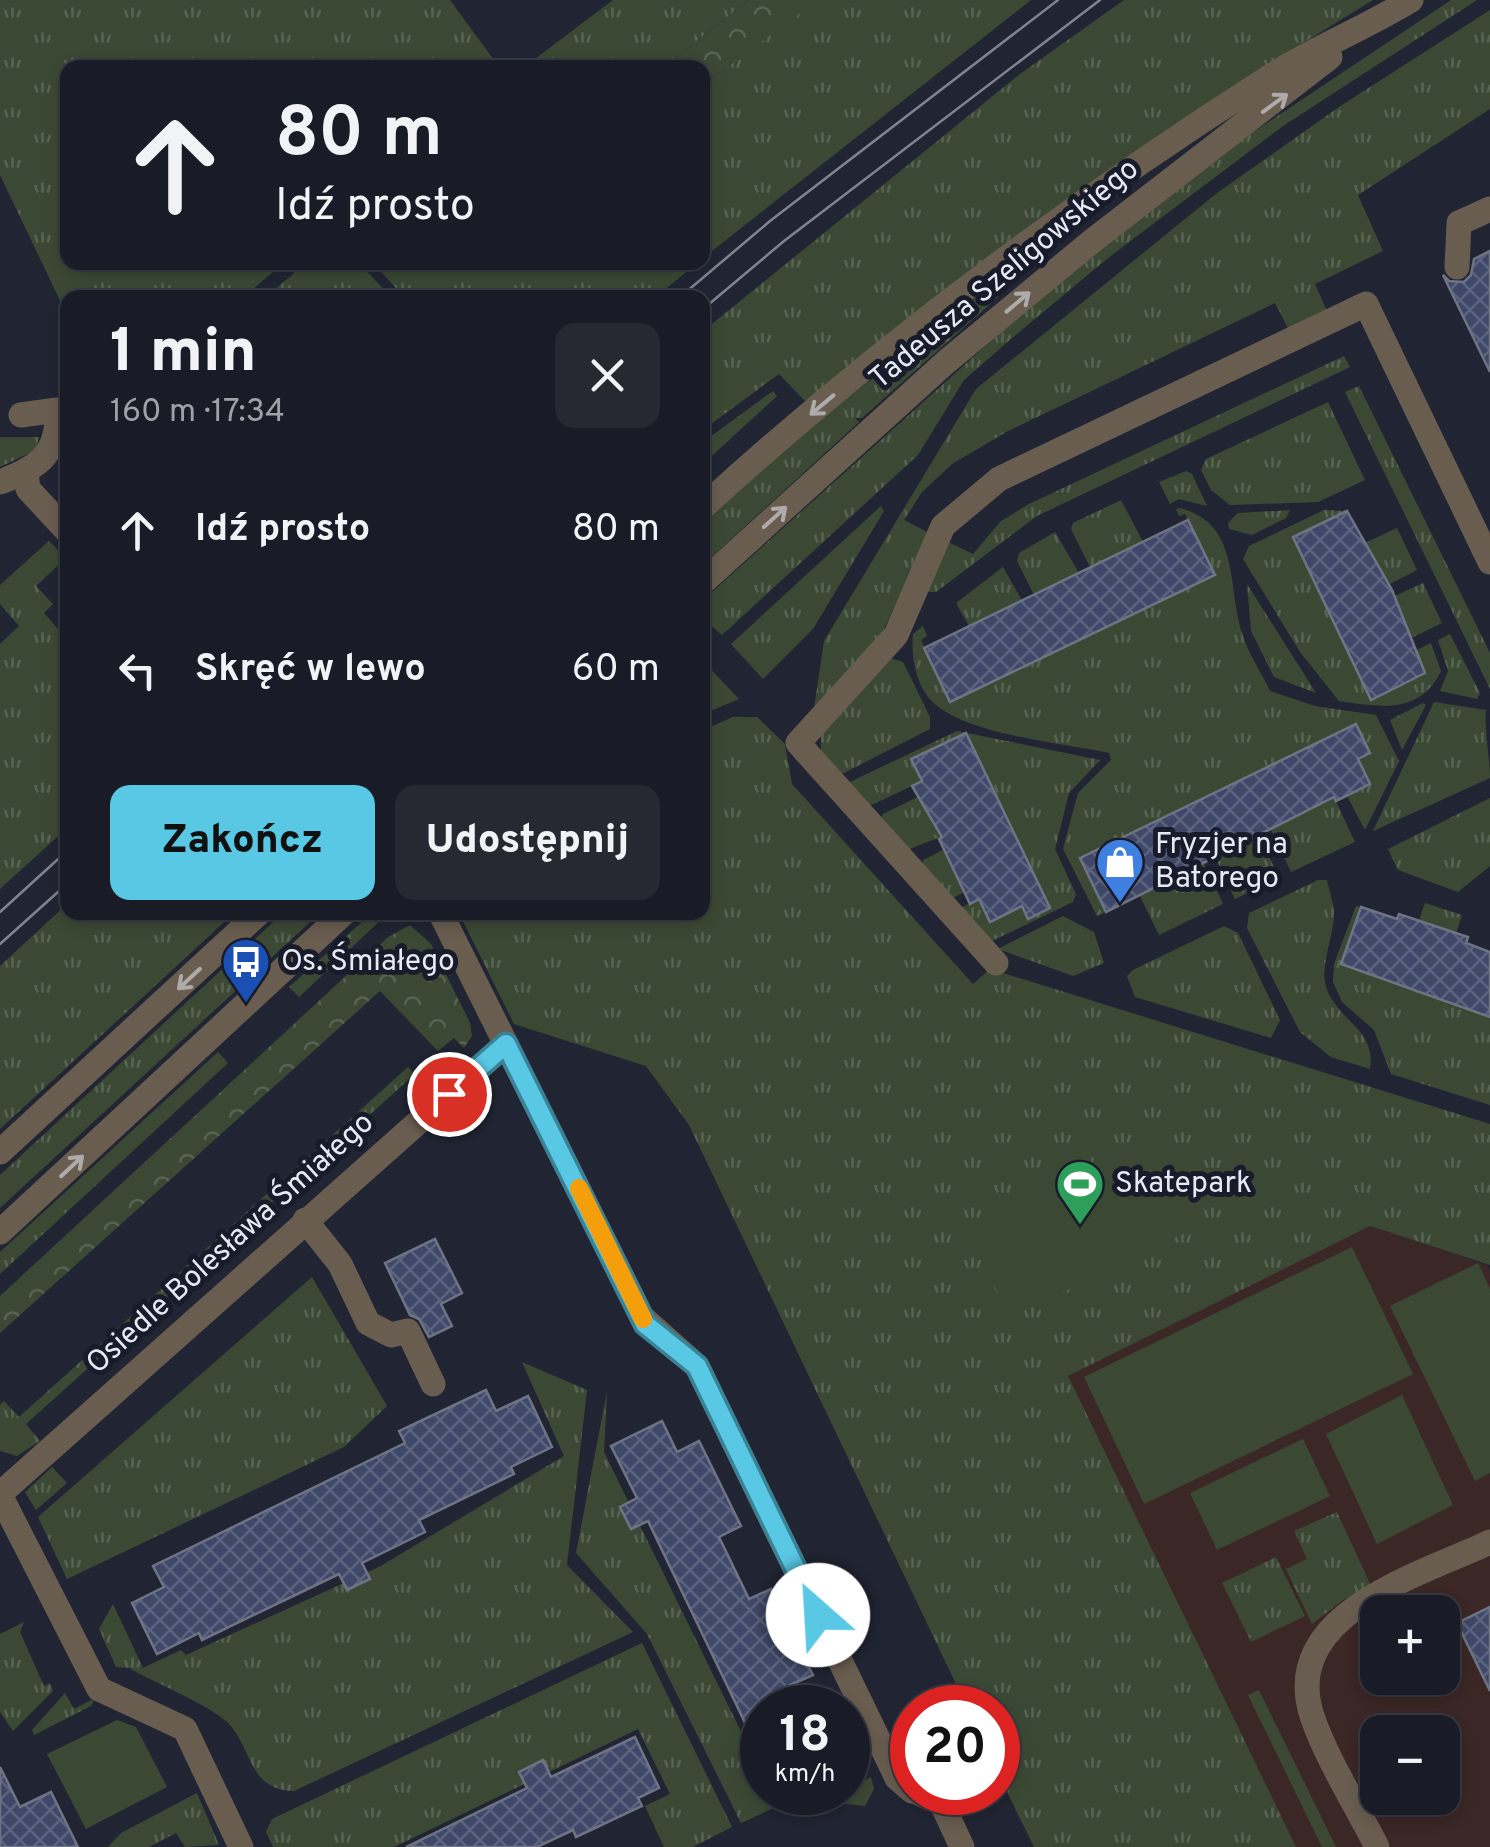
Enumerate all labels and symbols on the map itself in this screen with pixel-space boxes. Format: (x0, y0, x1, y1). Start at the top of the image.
one-way arrow (1261, 92, 1288, 113)
street label: Tadeusza Szeligowskiego (863, 152, 1147, 398)
one-way arrow (1005, 291, 1031, 313)
one-way arrow (809, 394, 835, 416)
one-way arrow (762, 506, 787, 529)
place label: Fryzjer na Batorego (1155, 827, 1288, 898)
shop icon: Fryzjer na Batorego (1094, 836, 1146, 904)
bus stop icon: Os. Śmiałego (220, 936, 272, 1004)
place label: Os. Śmiałego (281, 941, 455, 981)
one-way arrow (176, 966, 202, 990)
pin (407, 1052, 492, 1137)
street label: Osiedle Bolesława Śmiałego (78, 1103, 382, 1383)
one-way arrow (58, 1154, 84, 1178)
sports icon: Skatepark (1054, 1158, 1106, 1226)
place label: Skatepark (1115, 1166, 1252, 1203)
position arrow (766, 1563, 870, 1667)
speed limit sign: 20 (890, 1685, 1020, 1815)

